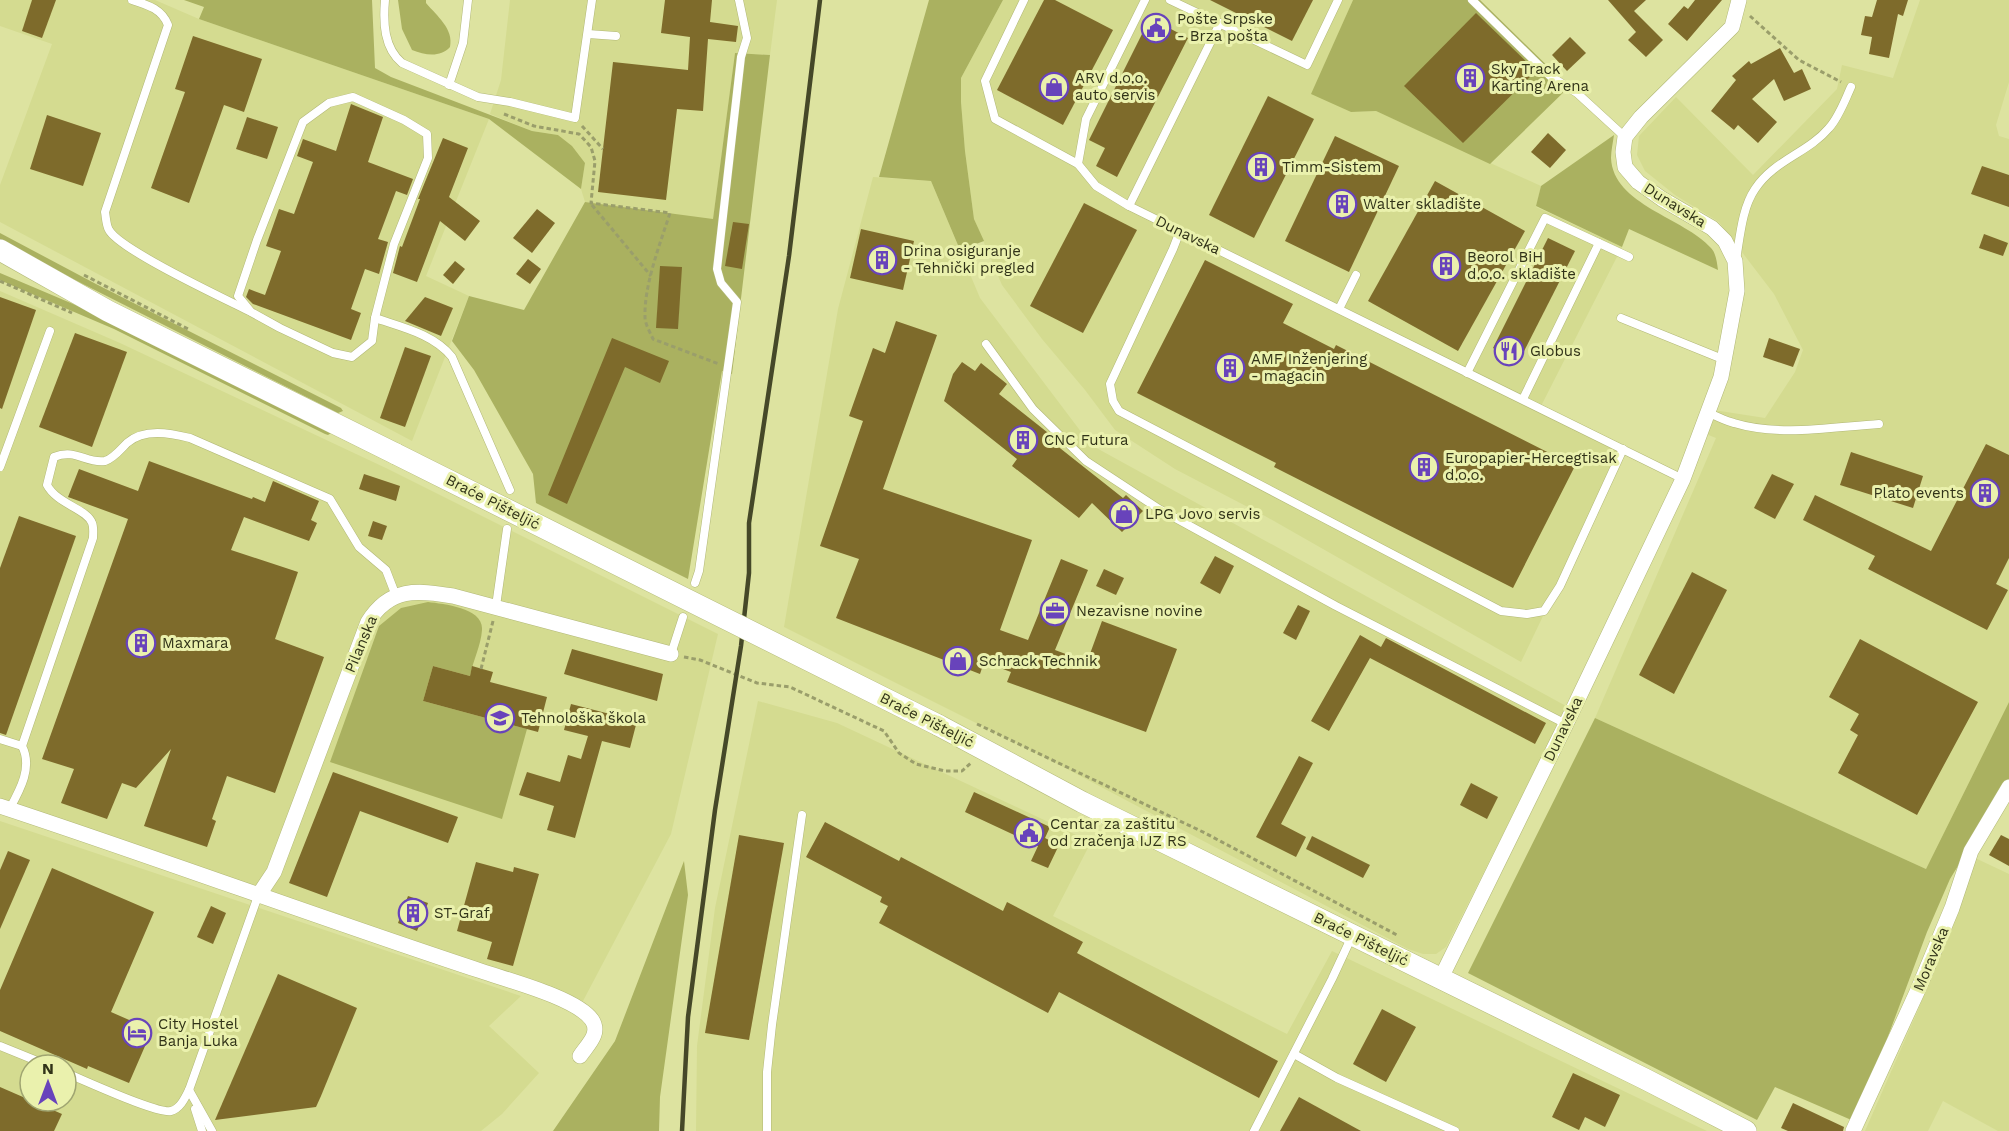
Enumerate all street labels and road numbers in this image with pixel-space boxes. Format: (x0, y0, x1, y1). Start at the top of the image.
street label: Dunavska (1641, 179, 1710, 231)
street label: Dunavska (1153, 212, 1224, 259)
street label: Braće Pišteljić (443, 471, 543, 533)
street label: Pilanska (341, 612, 381, 675)
street label: Braće Pišteljić (877, 689, 977, 751)
street label: Dunavska (1540, 693, 1587, 764)
street label: Braće Pišteljić (1311, 908, 1411, 970)
street label: Moravska (1909, 924, 1953, 994)

